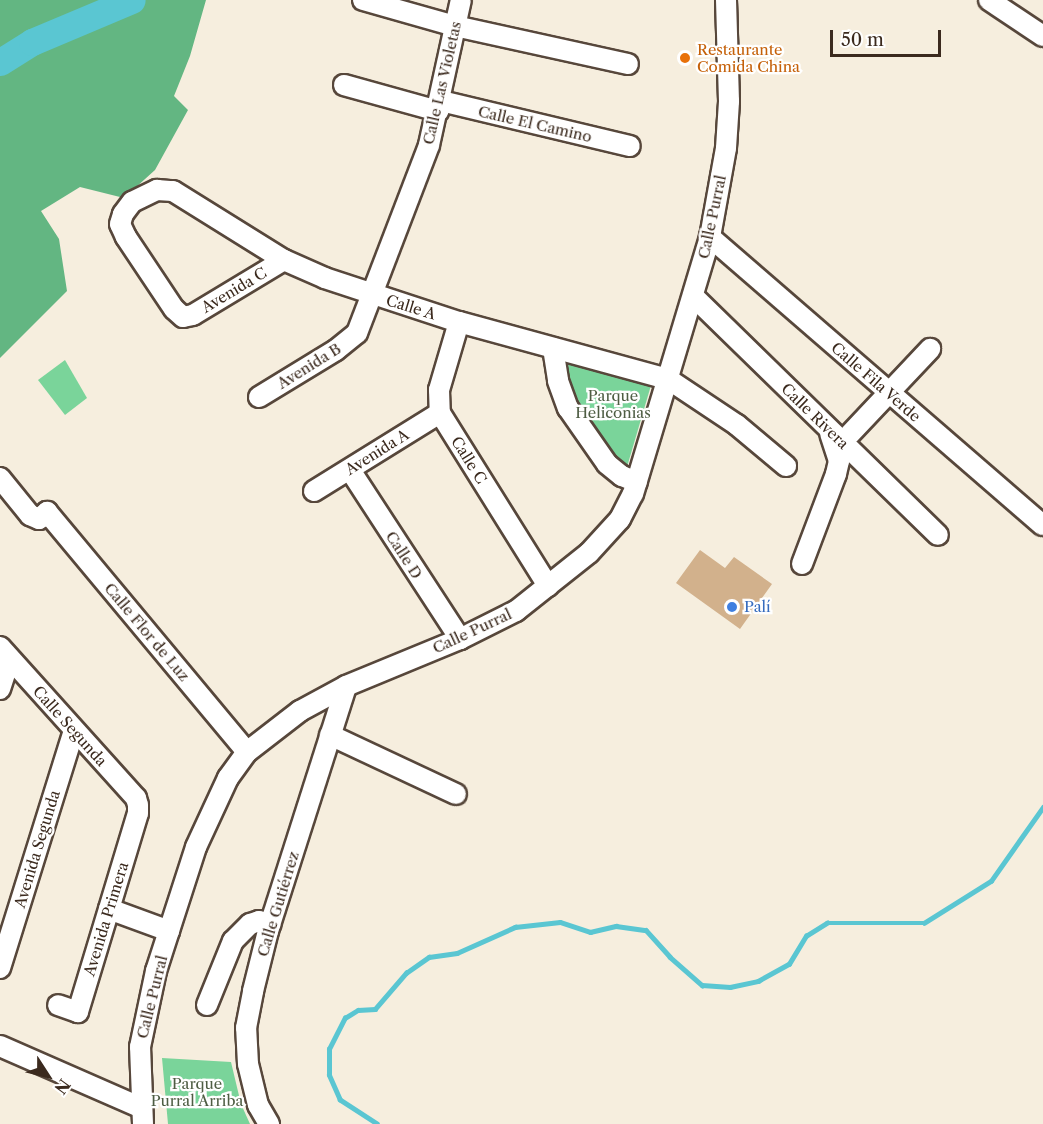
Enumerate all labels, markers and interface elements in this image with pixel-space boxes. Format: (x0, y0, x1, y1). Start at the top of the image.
scale bar (833, 18, 944, 56)
street label: Calle Las Violetas (419, 19, 465, 147)
text: 50 m (841, 29, 884, 51)
place label: Restaurante Comida China (697, 40, 800, 75)
marker: Restaurante Comida China (678, 51, 692, 65)
street label: Calle El Camino (476, 102, 594, 146)
street label: Calle Purral (694, 174, 730, 260)
street label: Avenida C (198, 264, 270, 316)
street label: Calle A (384, 291, 438, 323)
street label: Calle Fila Verde (827, 338, 925, 426)
street label: Avenida B (274, 339, 344, 393)
street label: Calle Rivera (778, 380, 852, 452)
park label: Parque Heliconias (575, 386, 651, 421)
street label: Avenida A (342, 425, 412, 479)
street label: Calle C (447, 433, 491, 487)
street label: Calle D (382, 528, 426, 582)
street label: Calle Flor de Luz (101, 579, 193, 685)
place label: Palí (744, 598, 771, 616)
marker: Palí (725, 600, 739, 614)
street label: Calle Purral (430, 605, 514, 657)
street label: Calle Segunda (29, 682, 111, 770)
street label: Avenida Segunda (11, 788, 63, 910)
street label: Calle Gutiérrez (253, 849, 303, 959)
street label: Avenida Primera (80, 860, 132, 978)
street label: Calle Purral (133, 954, 171, 1040)
north arrow (18, 1046, 78, 1106)
park label: Parque Purral Arriba (150, 1074, 244, 1109)
text: N (50, 1075, 75, 1098)

